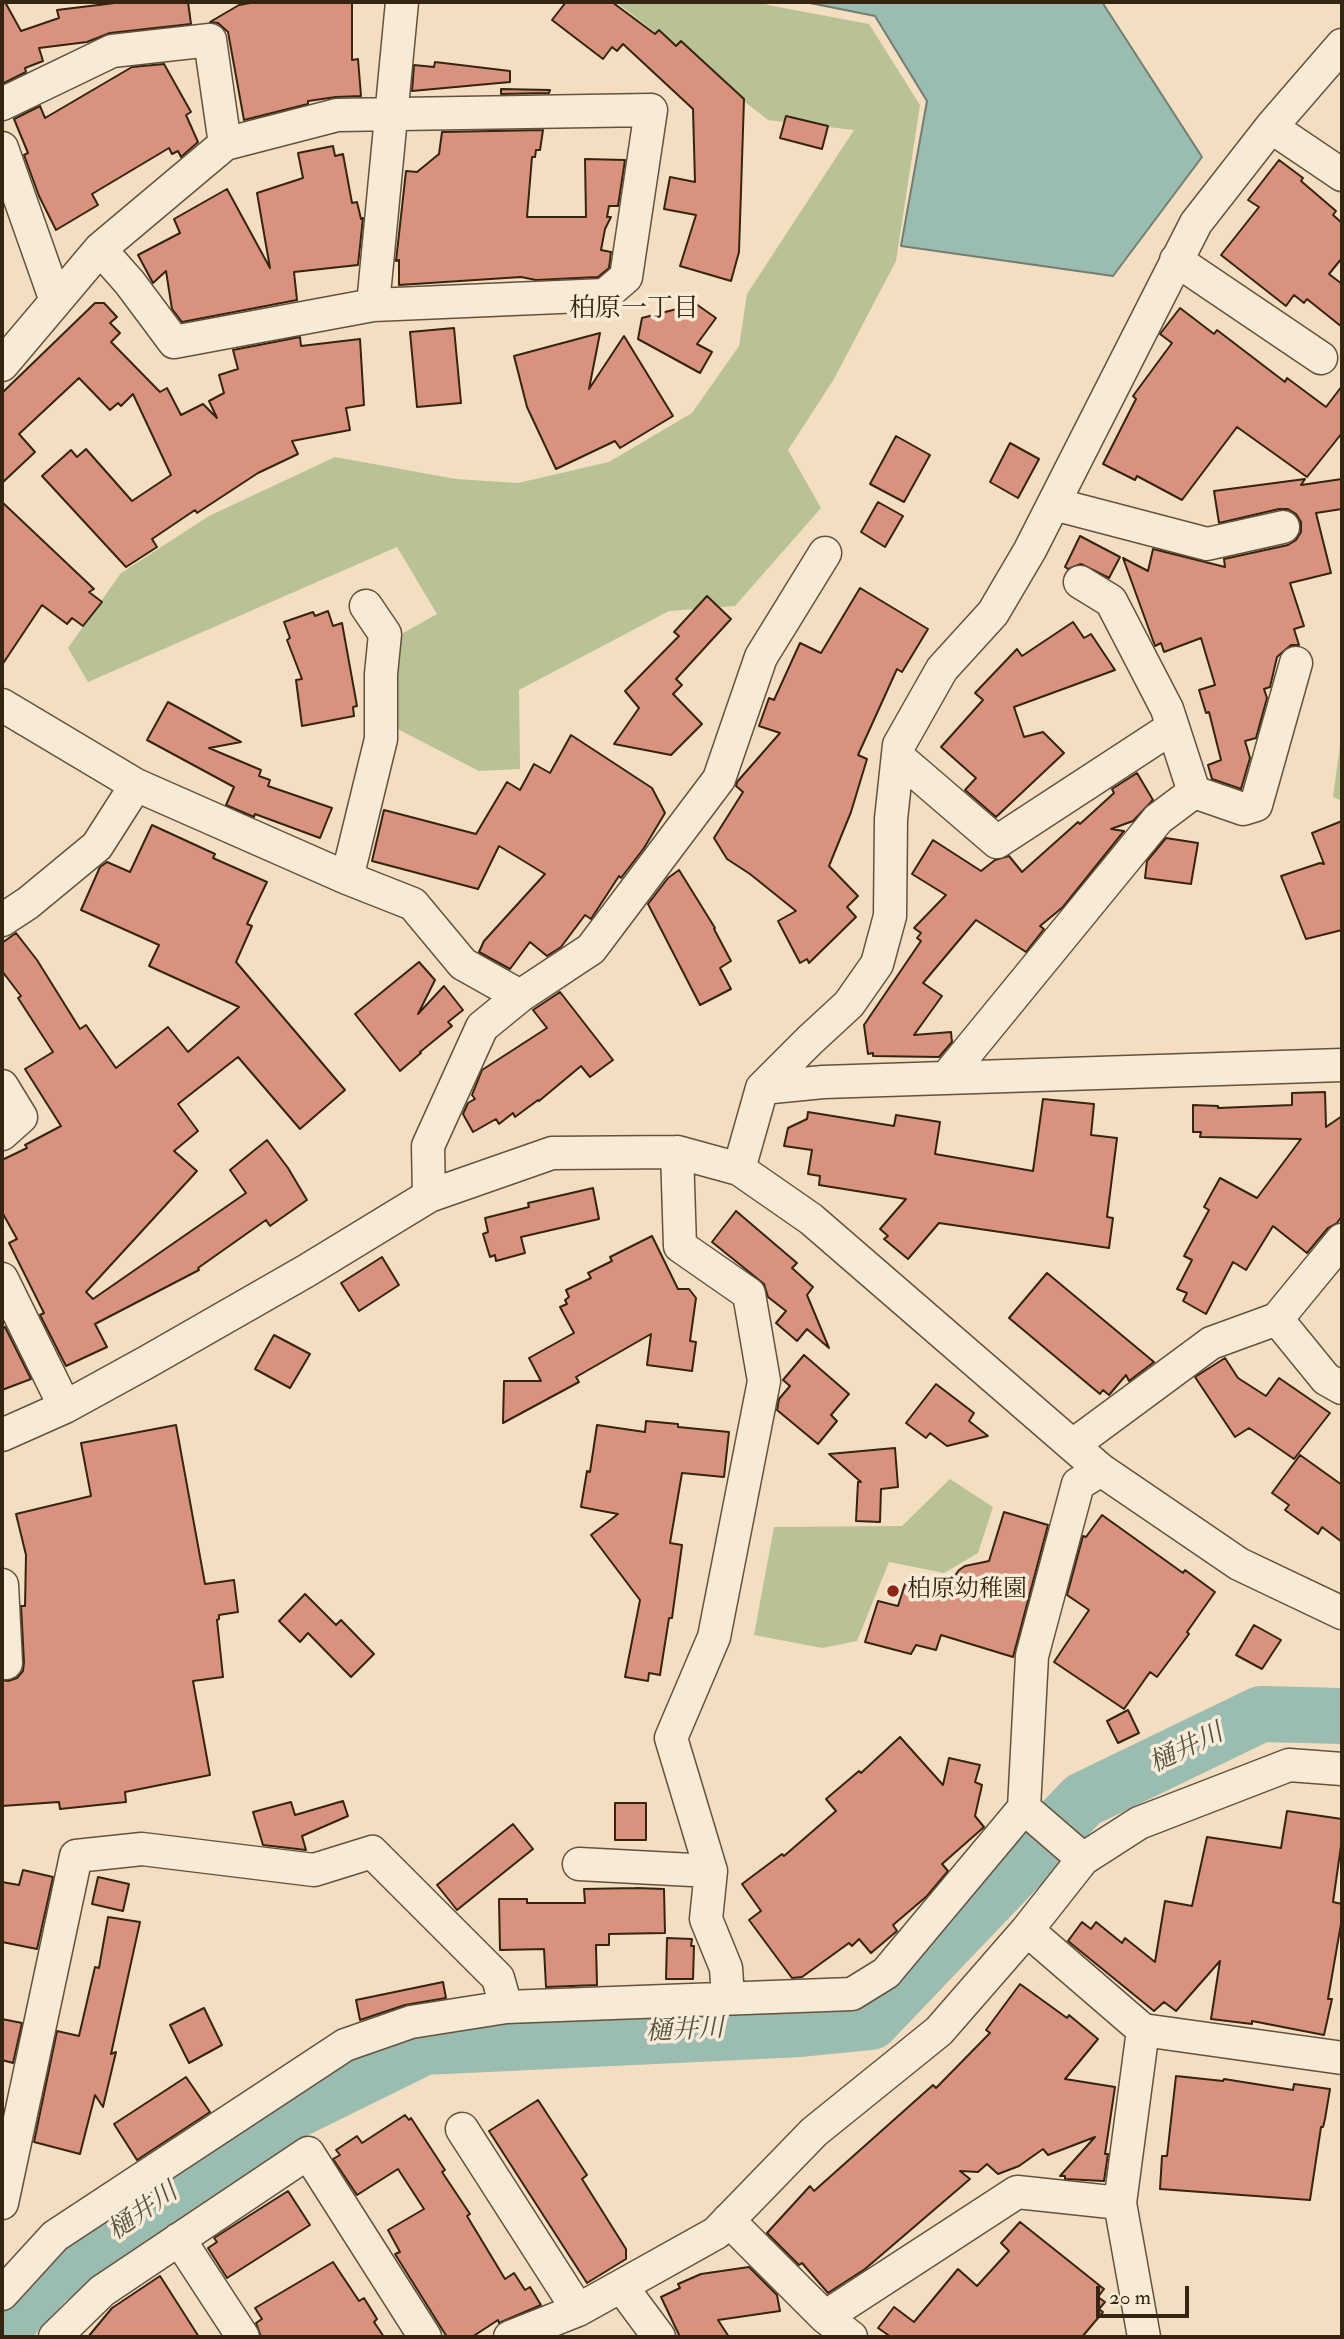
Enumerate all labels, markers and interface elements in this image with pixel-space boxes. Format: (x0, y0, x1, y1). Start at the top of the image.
district label: 柏原一丁目 (569, 294, 699, 326)
place label: 柏原幼稚園 (907, 1577, 1027, 1605)
marker: 柏原幼稚園 (885, 1583, 901, 1599)
water label: 樋井川 (1145, 1719, 1229, 1781)
water label: 樋井川 (645, 2014, 725, 2050)
water label: 樋井川 (103, 2178, 185, 2248)
scale bar (1099, 2272, 1192, 2316)
text: 20 m (1109, 2284, 1151, 2311)

